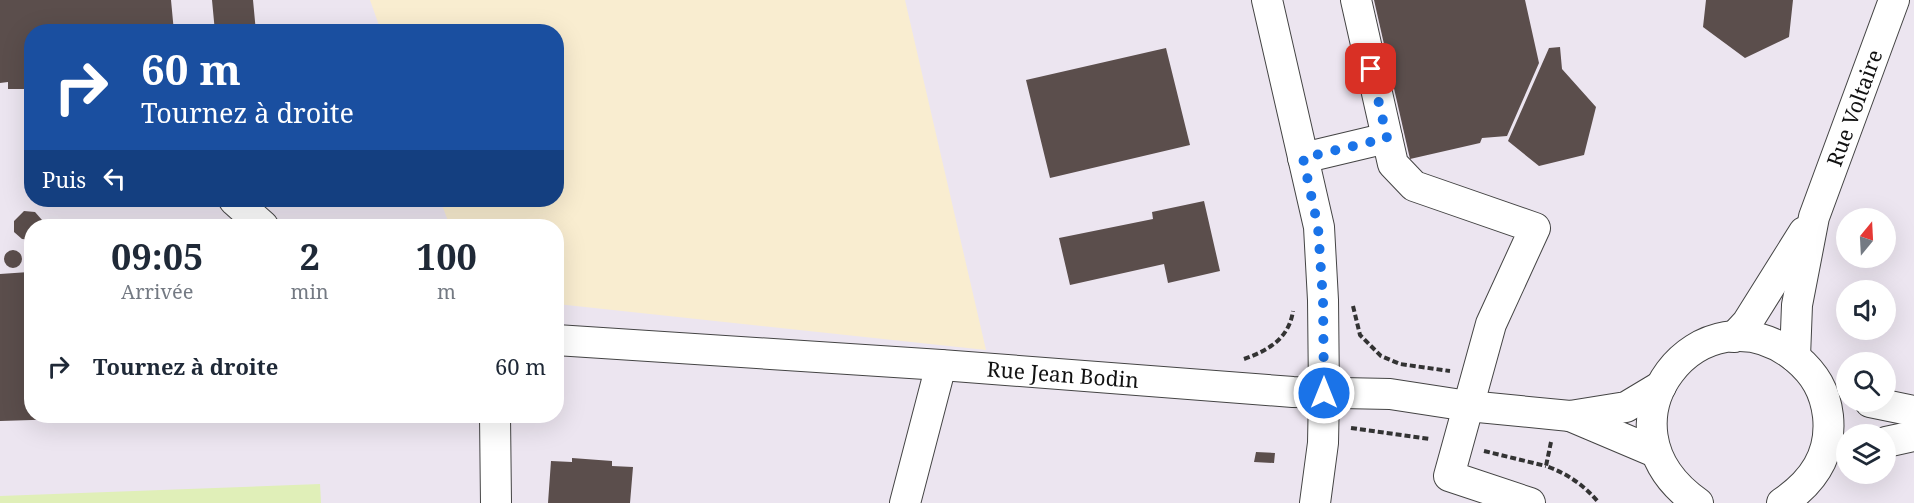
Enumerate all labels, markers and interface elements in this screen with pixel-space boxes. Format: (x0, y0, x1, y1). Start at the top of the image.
text: 60 m (141, 40, 241, 97)
pin (1345, 43, 1396, 94)
street label: Rue Voltaire (1820, 46, 1889, 170)
icon: right (42, 48, 120, 126)
icon: arrive (1354, 52, 1387, 85)
text: Tournez à droite (141, 94, 354, 131)
icon: left (98, 162, 131, 195)
text: Puis (42, 164, 86, 194)
north arrow (1836, 208, 1896, 268)
map controls (1836, 208, 1896, 484)
text: 09:05 (111, 232, 203, 281)
text: 2 (299, 232, 320, 281)
text: 100 (416, 232, 477, 281)
text: Arrivée (121, 278, 193, 305)
text: min (291, 278, 329, 305)
text: m (437, 278, 456, 305)
button: sound (1836, 280, 1896, 340)
icon: right (42, 350, 75, 383)
text: Tournez à droite (93, 351, 278, 381)
text: 60 m (495, 351, 546, 381)
button: search (1836, 352, 1896, 412)
street label: Rue Jean Bodin (986, 355, 1140, 394)
position arrow (1292, 361, 1356, 425)
button: layers (1836, 424, 1896, 484)

